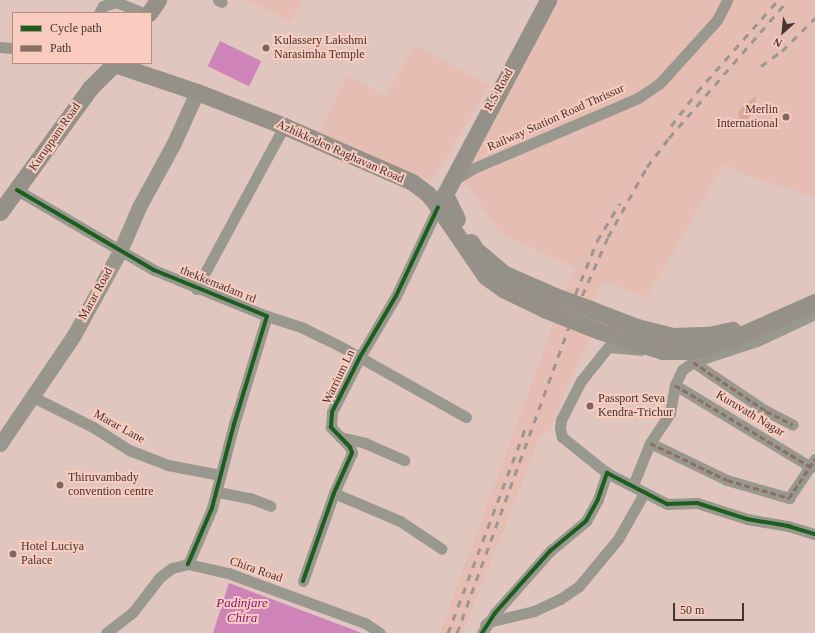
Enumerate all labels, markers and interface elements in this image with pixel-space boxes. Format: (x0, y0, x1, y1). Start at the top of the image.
legend (12, 12, 152, 64)
north arrow (763, 12, 803, 52)
text: Cycle path (50, 21, 102, 35)
place label: Kulassery Lakshmi Narasimha Temple (274, 34, 380, 62)
text: N (771, 36, 784, 50)
text: Path (50, 41, 71, 55)
marker: Kulassery Lakshmi Narasimha Temple (261, 43, 271, 53)
street label: R.S Road (481, 65, 517, 115)
street label: Railway Station Road Thrissur (476, 77, 636, 159)
street label: Kuruppam Road (23, 95, 87, 179)
place label: Merlin International (704, 103, 778, 131)
marker: Merlin International (781, 112, 791, 122)
street label: Azhikkoden Raghavan Road (265, 113, 415, 191)
street label: thekkemadam rd (170, 260, 266, 310)
street label: Marar Road (74, 261, 118, 327)
street label: Warrium Ln (318, 344, 360, 410)
street label: Kuruvath Nagar (708, 385, 792, 443)
place label: Passport Seva Kendra-Trichur (598, 392, 682, 420)
marker: Passport Seva Kendra-Trichur (585, 401, 595, 411)
street label: Marar Lane (87, 405, 151, 449)
place label: Thiruvambady convention centre (68, 471, 170, 499)
marker: Thiruvambady convention centre (55, 480, 65, 490)
place label: Hotel Luciya Palace (21, 540, 90, 568)
marker: Hotel Luciya Palace (8, 549, 18, 559)
street label: Chira Road (224, 553, 288, 587)
scale bar (675, 595, 746, 621)
water label: Padinjare Chira (213, 596, 271, 627)
text: 50 m (680, 603, 704, 617)

